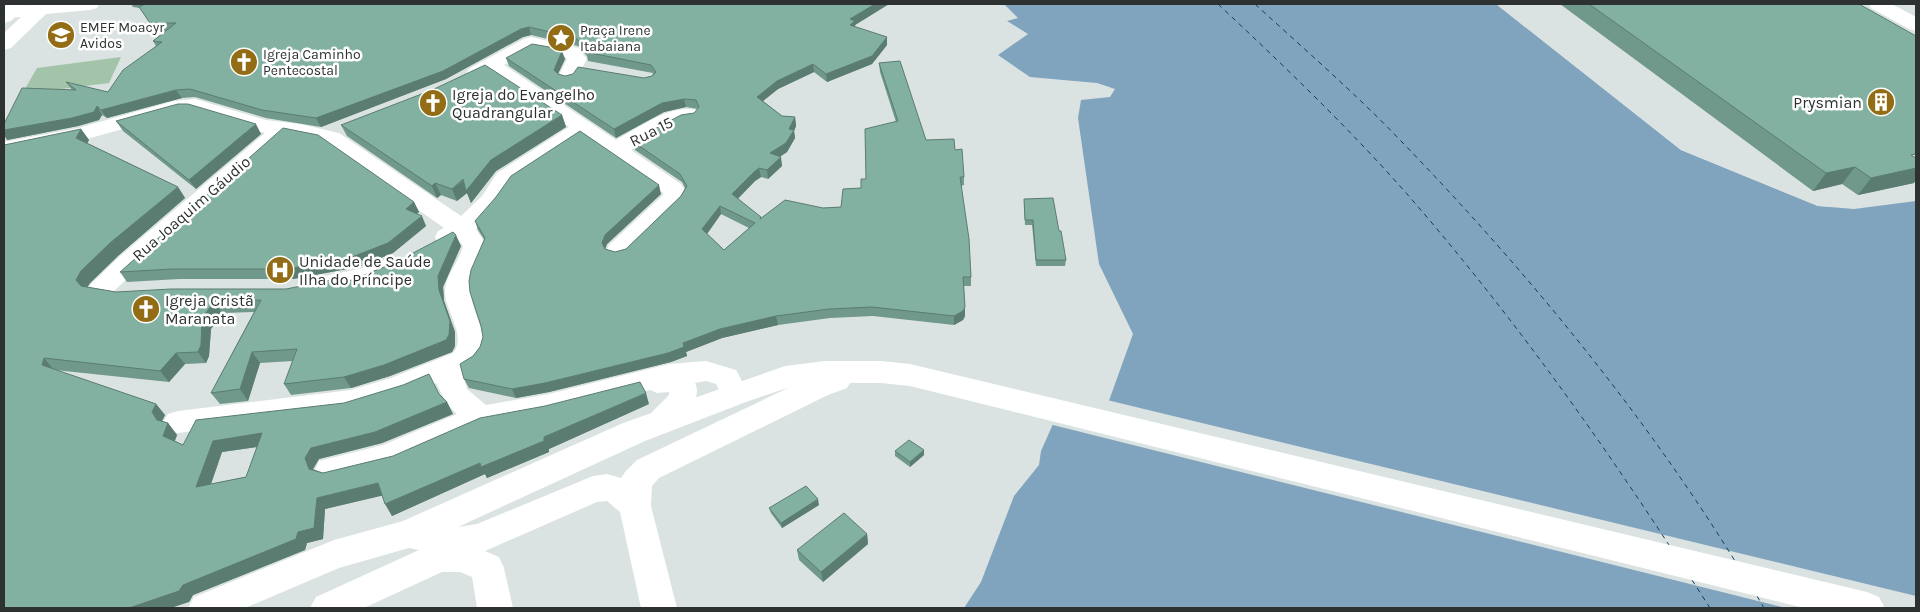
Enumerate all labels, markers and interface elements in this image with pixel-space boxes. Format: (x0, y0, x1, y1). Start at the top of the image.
place label: EMEF Moacyr Avidos (80, 19, 165, 52)
school or university icon: EMEF Moacyr Avidos (46, 20, 76, 50)
place label: Praça Irene Itabaiana (580, 22, 651, 55)
place icon: Praça Irene Itabaiana (546, 23, 576, 53)
place label: Igreja Caminho Pentecostal (263, 46, 361, 79)
church icon: Igreja Caminho Pentecostal (229, 47, 259, 77)
place label: Igreja do Evangelho Quadrangular (452, 85, 595, 122)
building icon: Prysmian (1866, 87, 1896, 117)
church icon: Igreja do Evangelho Quadrangular (418, 88, 448, 118)
place label: Prysmian (1793, 93, 1862, 112)
street label: Rua 15 (626, 112, 676, 150)
street label: Rua Joaquim Gáudio (128, 152, 254, 265)
place label: Unidade de Saúde Ilha do Príncipe (299, 252, 431, 289)
hospital icon: Unidade de Saúde Ilha do Príncipe (265, 255, 295, 285)
place label: Igreja Cristã Maranata (165, 291, 254, 328)
church icon: Igreja Cristã Maranata (131, 294, 161, 324)

